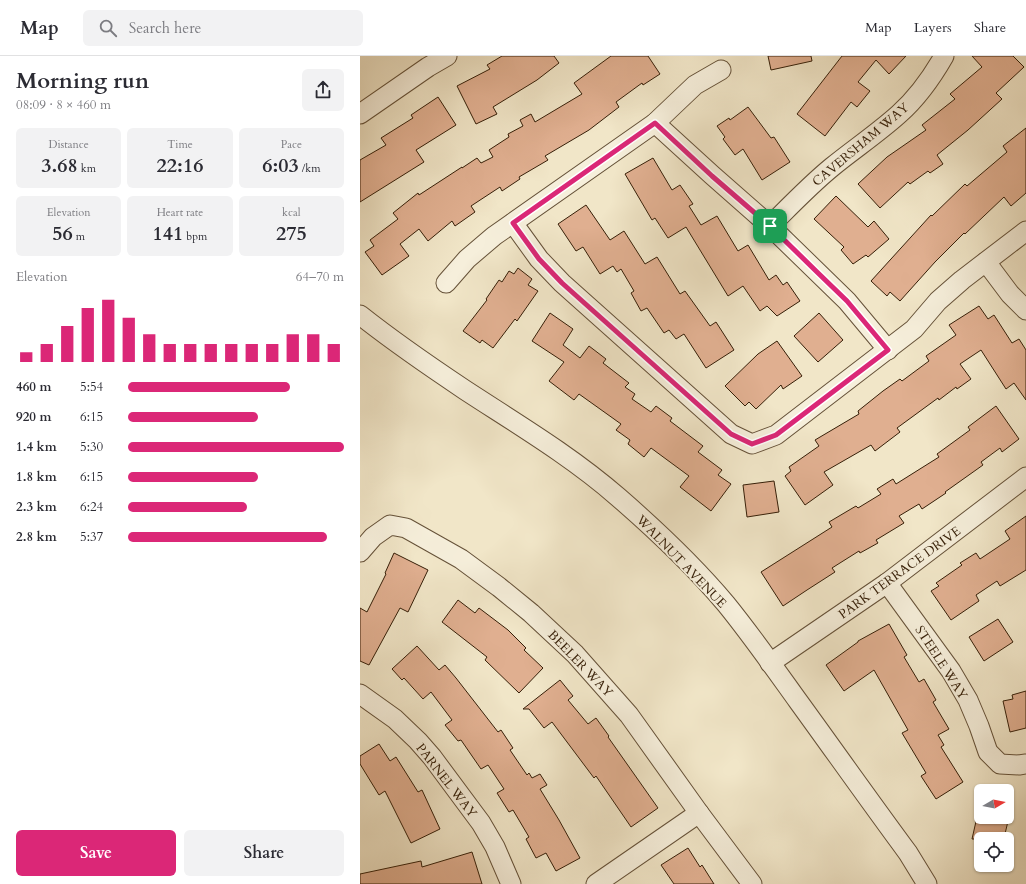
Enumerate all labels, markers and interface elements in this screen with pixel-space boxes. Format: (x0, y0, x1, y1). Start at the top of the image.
search box (83, 10, 363, 46)
text: Map (20, 15, 59, 41)
icon: search (97, 17, 119, 39)
text: Search here (129, 18, 201, 38)
text: Map (865, 18, 892, 37)
text: Layers (914, 18, 952, 37)
text: Share (974, 18, 1006, 37)
text: Morning run (16, 66, 149, 96)
button: share (302, 69, 344, 111)
text: 08:09 · 8 × 460 m (16, 96, 111, 114)
street label: CAVERSHAM WAY (808, 99, 913, 191)
text: Distance (49, 137, 89, 152)
text: Time (167, 137, 193, 152)
text: Pace (281, 137, 302, 152)
text: 3.68 (41, 152, 78, 179)
text: 22:16 (157, 152, 203, 179)
text: 6:03 (262, 152, 299, 179)
text: km (78, 161, 96, 176)
text: /km (299, 161, 320, 176)
text: Elevation (47, 205, 91, 220)
text: Heart rate (157, 205, 203, 220)
text: kcal (282, 205, 301, 220)
pin (753, 209, 787, 243)
icon: arrive (759, 215, 781, 237)
text: 56 (52, 220, 73, 247)
text: 141 (153, 220, 183, 247)
text: 275 (276, 220, 307, 247)
text: m (73, 229, 85, 244)
text: bpm (183, 229, 207, 244)
text: Elevation (16, 268, 68, 286)
text: 64–70 m (296, 268, 344, 286)
text: 460 m (16, 378, 51, 396)
text: 5:54 (80, 378, 103, 396)
text: 920 m (16, 408, 51, 426)
text: 6:15 (80, 408, 103, 426)
text: 1.4 km (16, 438, 57, 456)
text: 5:30 (80, 438, 103, 456)
text: 1.8 km (16, 468, 57, 486)
text: 6:15 (80, 468, 103, 486)
text: 2.3 km (16, 498, 57, 516)
text: 6:24 (80, 498, 103, 516)
street label: WALNUT AVENUE (631, 511, 730, 612)
street label: PARK TERRACE DRIVE (835, 522, 964, 623)
text: 2.8 km (16, 528, 57, 546)
text: 5:37 (80, 528, 103, 546)
street label: STEELE WAY (911, 622, 972, 703)
street label: BEELER WAY (544, 626, 617, 701)
street label: PARNEL WAY (412, 740, 481, 822)
north arrow (974, 784, 1014, 824)
map controls (974, 784, 1014, 872)
button: Save (16, 830, 176, 876)
button: Share (184, 830, 344, 876)
button: locate (974, 832, 1014, 872)

